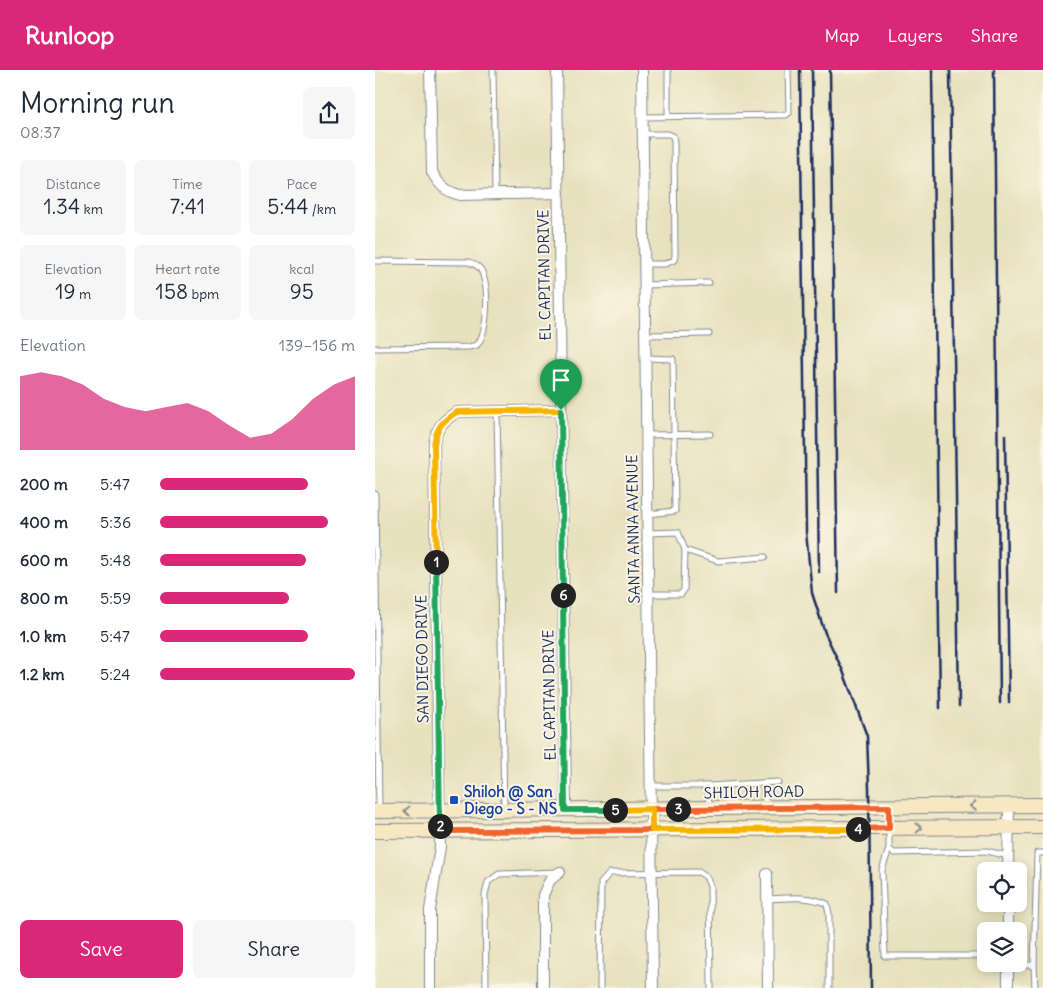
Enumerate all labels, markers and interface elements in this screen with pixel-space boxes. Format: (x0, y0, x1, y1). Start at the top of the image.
text: Runloop (25, 20, 114, 50)
text: Map (824, 24, 859, 47)
text: Layers (887, 24, 943, 47)
text: Share (971, 24, 1018, 47)
text: Morning run (20, 85, 175, 121)
button: share (303, 87, 355, 139)
text: 08:37 (20, 122, 60, 142)
text: Distance (46, 175, 101, 193)
text: Time (172, 175, 203, 193)
text: Pace (287, 175, 317, 193)
text: 1.34 (43, 193, 80, 220)
text: 7:41 (170, 193, 205, 220)
text: 5:44 (267, 193, 308, 220)
text: km (80, 200, 103, 218)
text: /km (308, 200, 336, 218)
street label: EL CAPITAN DRIVE (533, 209, 555, 341)
text: Elevation (44, 260, 102, 278)
text: Heart rate (155, 260, 220, 278)
text: kcal (289, 260, 314, 278)
text: 19 (55, 278, 76, 305)
text: 158 (156, 278, 188, 305)
text: 95 (290, 278, 314, 305)
text: m (76, 285, 91, 303)
text: bpm (188, 285, 219, 303)
text: Elevation (20, 335, 86, 355)
text: 139–156 m (279, 335, 355, 355)
pin (540, 359, 582, 410)
icon: arrive (547, 366, 575, 394)
street label: SANTA ANNA AVENUE (622, 454, 644, 604)
text: 200 m (20, 474, 68, 494)
text: 5:47 (100, 474, 130, 494)
text: 400 m (20, 512, 68, 532)
text: 5:36 (100, 512, 131, 532)
text: 600 m (20, 550, 68, 570)
text: 5:48 (100, 550, 131, 570)
pin: 1 (423, 550, 449, 574)
text: 1 (434, 553, 439, 571)
pin: 6 (551, 582, 575, 608)
text: 6 (559, 586, 568, 604)
text: 800 m (20, 588, 68, 608)
text: 5:59 (100, 588, 131, 608)
street label: SAN DIEGO DRIVE (411, 595, 433, 723)
text: 1.0 km (20, 626, 66, 646)
text: 5:47 (100, 626, 130, 646)
street label: EL CAPITAN DRIVE (538, 629, 560, 761)
text: 1.2 km (20, 664, 64, 684)
text: 5:24 (100, 664, 131, 684)
place label: Shiloh @ San Diego - S - NS (464, 782, 557, 819)
street label: SHILOH ROAD (704, 782, 804, 802)
marker: Shiloh @ San Diego - S - NS (448, 794, 460, 806)
pin: 3 (665, 796, 691, 822)
pin: 5 (603, 798, 627, 822)
text: 3 (675, 800, 682, 818)
text: 5 (611, 801, 620, 819)
one-way arrow (969, 801, 977, 811)
one-way arrow (403, 806, 411, 816)
pin: 2 (427, 814, 453, 838)
pin: 4 (845, 816, 871, 842)
text: 2 (437, 817, 444, 835)
text: 4 (854, 820, 863, 838)
one-way arrow (915, 823, 923, 833)
map controls (977, 862, 1027, 972)
button: locate (977, 862, 1027, 912)
button: Save (20, 920, 183, 978)
button: Share (193, 920, 355, 978)
button: layers (977, 922, 1027, 972)

